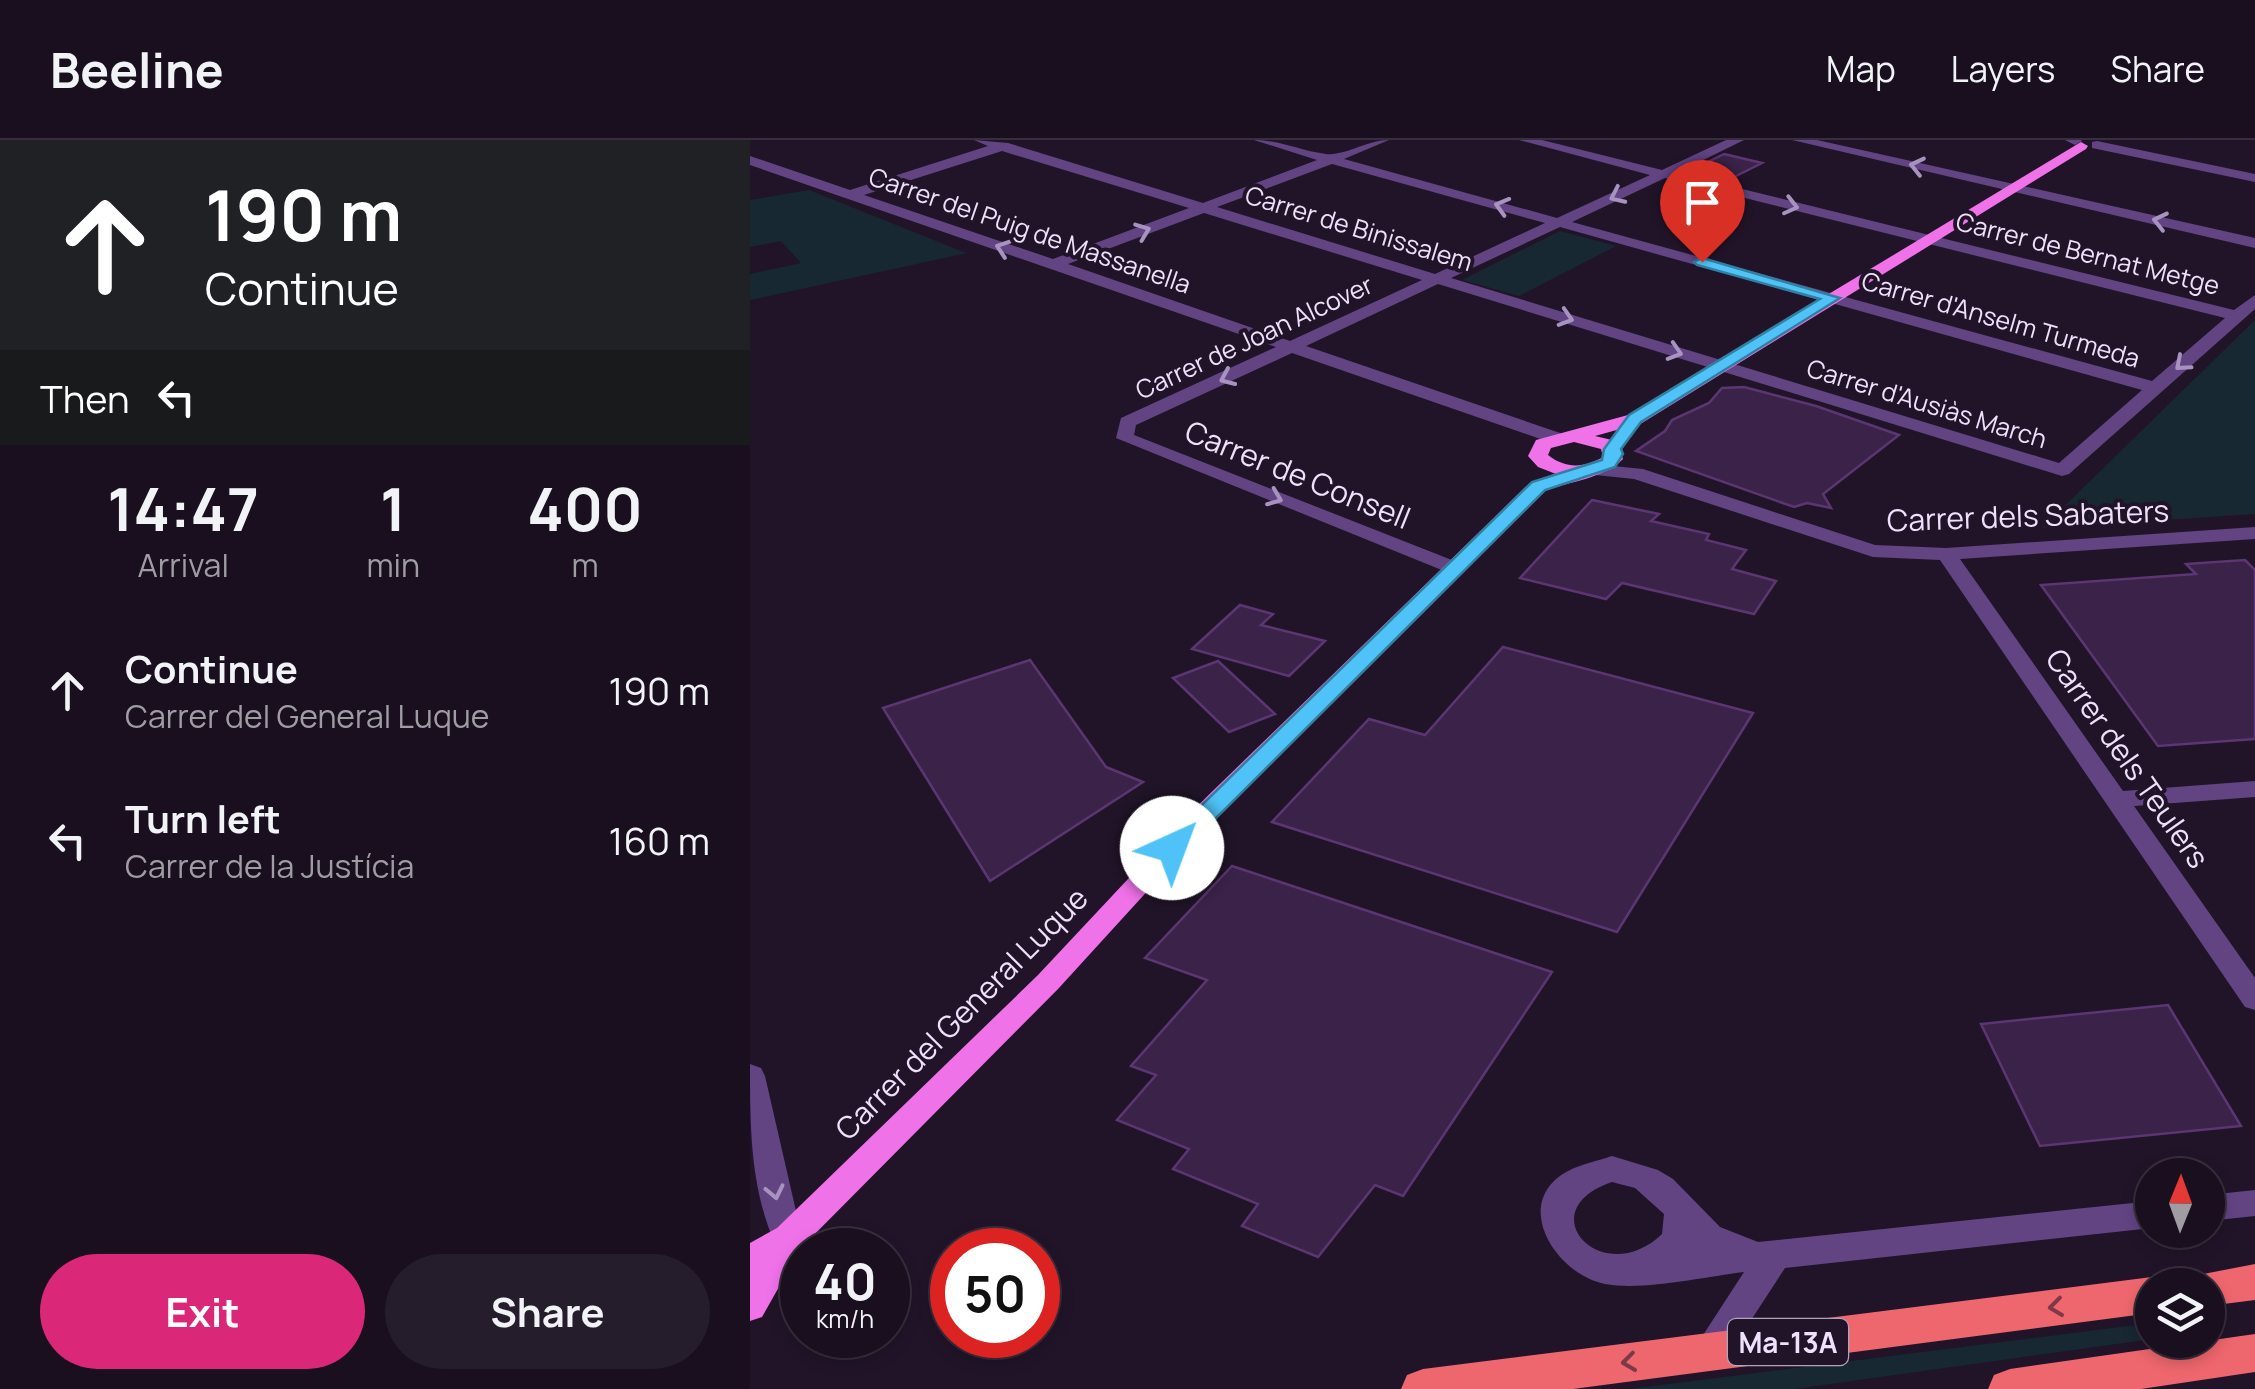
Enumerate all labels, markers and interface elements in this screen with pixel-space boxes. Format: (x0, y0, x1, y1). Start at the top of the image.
text: Beeline (50, 37, 224, 102)
text: Map (1826, 45, 1896, 93)
text: Layers (1951, 45, 2055, 93)
text: Share (2110, 45, 2205, 93)
one-way arrow (1909, 157, 1926, 178)
street label: Carrer del Puig de Massanella (864, 158, 1196, 302)
pin (1660, 160, 1745, 263)
text: 190 m (205, 166, 402, 262)
icon: arrive (1675, 175, 1730, 230)
street label: Carrer de Binissalem (1241, 177, 1477, 279)
icon: ahead (40, 180, 170, 310)
one-way arrow (1609, 184, 1627, 204)
one-way arrow (1782, 194, 1799, 215)
one-way arrow (1494, 197, 1511, 218)
street label: Carrer de Bernat Metge (1953, 203, 2223, 303)
one-way arrow (2152, 212, 2169, 233)
one-way arrow (1133, 222, 1150, 243)
one-way arrow (995, 239, 1012, 260)
text: Continue (205, 257, 399, 319)
street label: Carrer d'Anselm Turmeda (1858, 263, 2144, 375)
street label: Carrer de Joan Alcover (1130, 267, 1378, 407)
one-way arrow (1557, 306, 1574, 326)
one-way arrow (1665, 340, 1682, 360)
street label: Carrer d'Ausiàs March (1803, 350, 2051, 456)
one-way arrow (2175, 353, 2194, 371)
one-way arrow (1219, 365, 1237, 385)
icon: left (149, 370, 204, 425)
text: Then (40, 372, 129, 424)
street label: Carrer de Consell (1179, 410, 1417, 538)
text: 14:47 (107, 467, 259, 549)
text: 1 (380, 467, 406, 549)
text: 400 (527, 467, 643, 549)
one-way arrow (1265, 486, 1283, 506)
street label: Carrer dels Sabaters (1886, 490, 2170, 540)
text: Arrival (138, 543, 229, 587)
text: min (366, 543, 420, 587)
text: m (571, 543, 599, 587)
street label: Carrer dels Teulers (2037, 640, 2219, 876)
text: Continue (125, 642, 298, 694)
icon: ahead (40, 663, 95, 718)
text: 190 m (609, 664, 710, 716)
text: Carrer del General Luque (125, 694, 490, 738)
text: Turn left (125, 792, 281, 844)
position arrow (1120, 796, 1224, 900)
icon: left (40, 813, 95, 868)
text: 160 m (609, 814, 710, 866)
text: Carrer de la Justícia (125, 844, 414, 888)
street label: Carrer del General Luque (826, 878, 1096, 1148)
north arrow (2135, 1158, 2225, 1248)
map controls (2135, 1158, 2225, 1358)
one-way arrow (763, 1183, 784, 1200)
speed limit sign: 50 (930, 1228, 1060, 1358)
text: 40 (813, 1247, 877, 1315)
button: Exit (40, 1254, 365, 1369)
button: Share (385, 1254, 710, 1369)
button: layers (2135, 1268, 2225, 1358)
one-way arrow (2047, 1296, 2064, 1317)
text: km/h (816, 1301, 874, 1336)
road number: Ma-13A (1728, 1319, 1848, 1365)
one-way arrow (1621, 1351, 1638, 1372)

